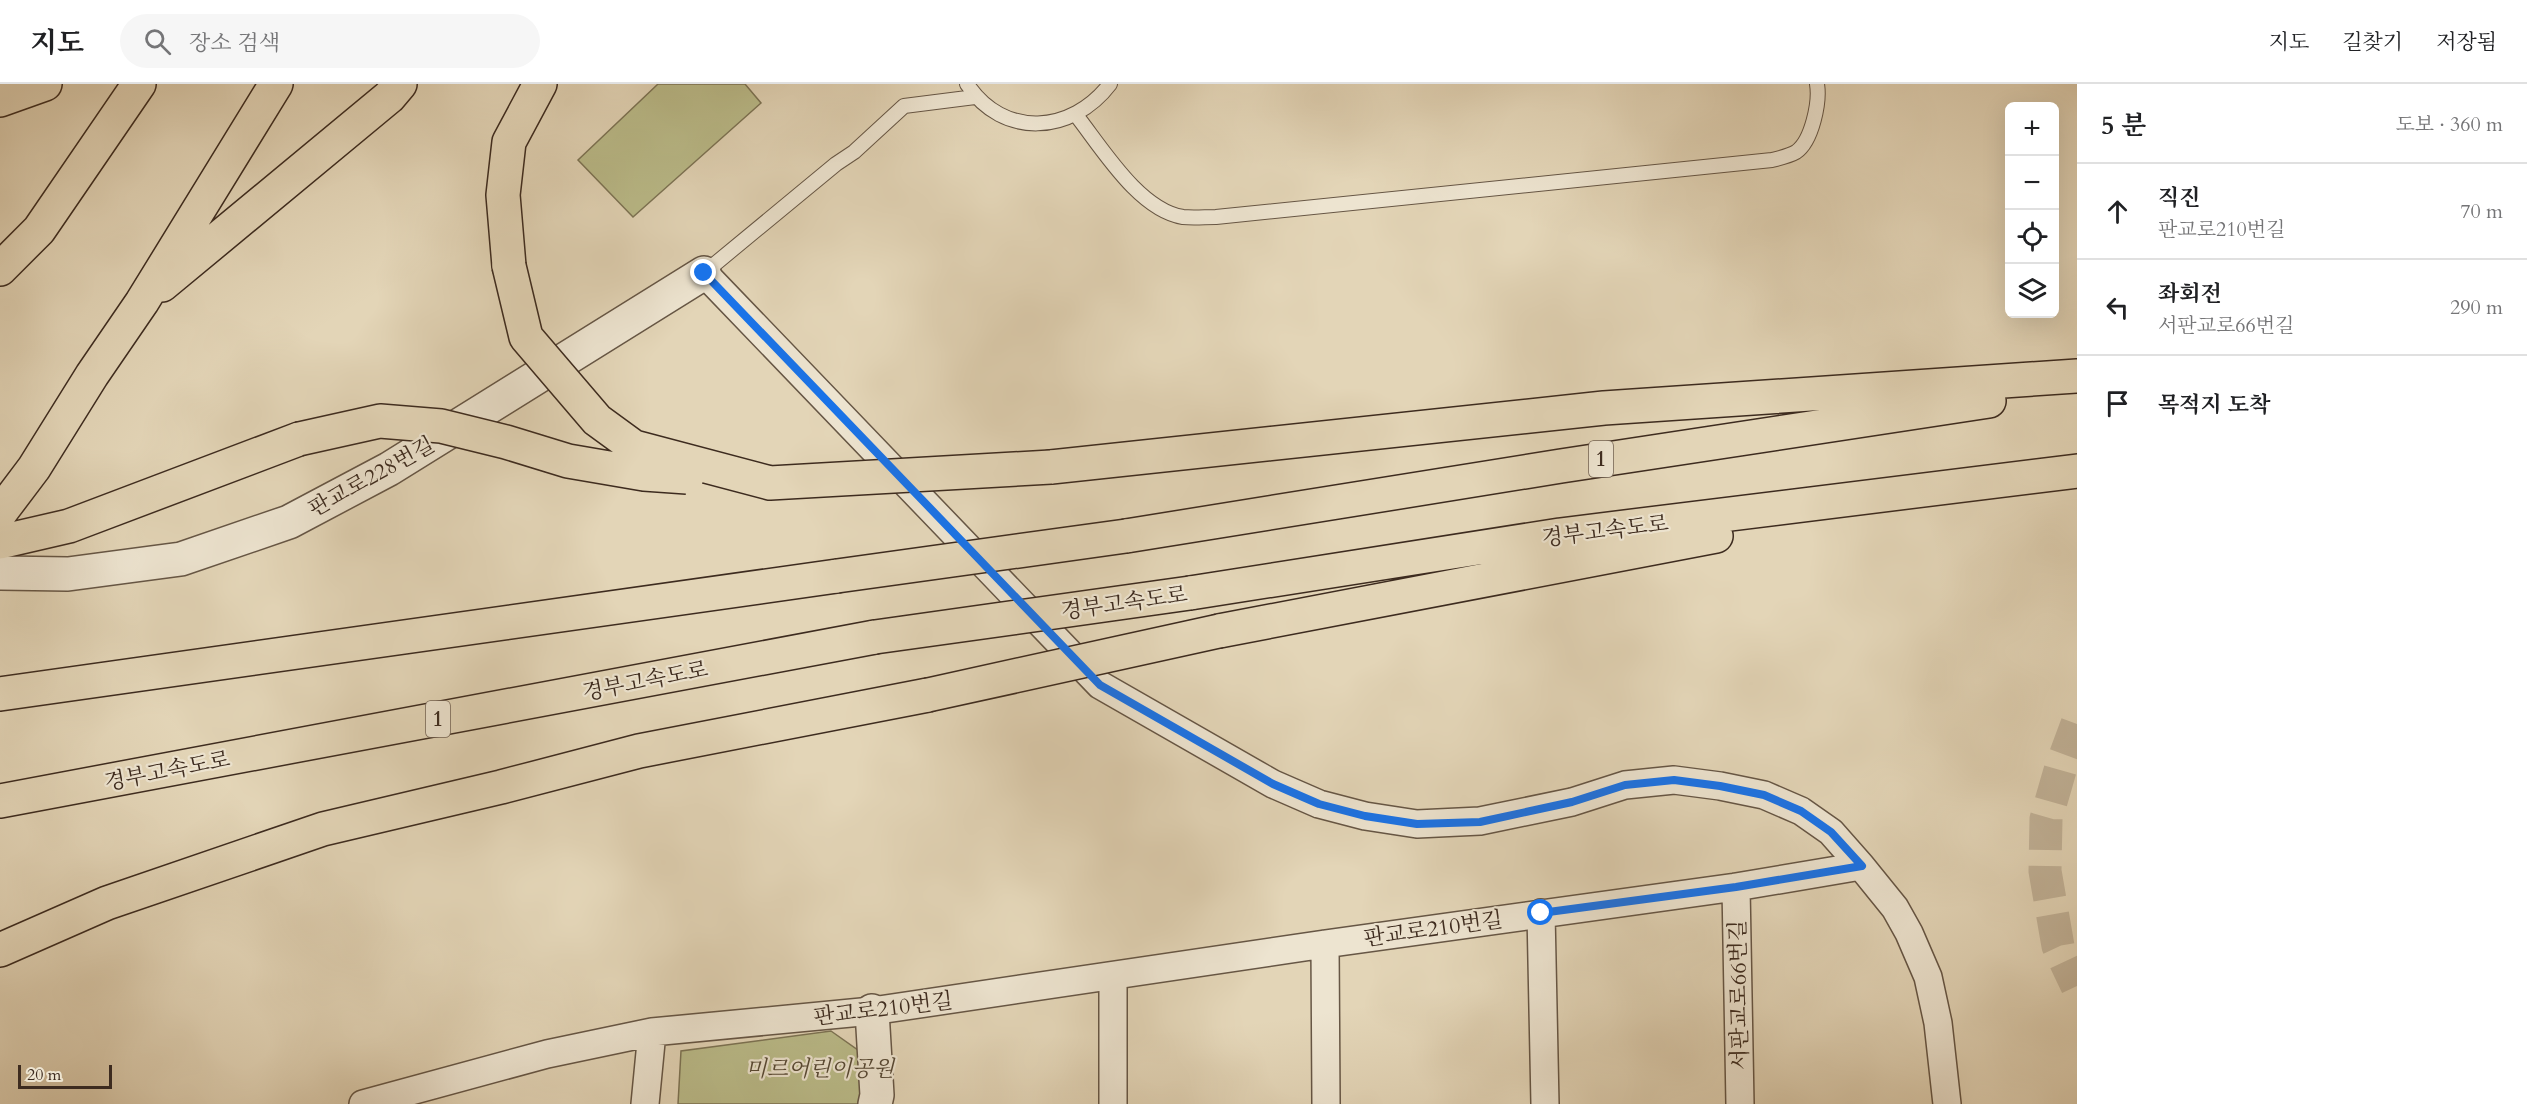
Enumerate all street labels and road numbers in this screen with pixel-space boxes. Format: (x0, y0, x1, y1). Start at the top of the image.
street label: 판교로228번길 (303, 430, 440, 524)
road number: 1 (1589, 441, 1613, 477)
street label: 경부고속도로 (1540, 508, 1670, 554)
street label: 경부고속도로 (1059, 579, 1189, 627)
street label: 경부고속도로 (580, 654, 711, 708)
road number: 1 (426, 701, 450, 737)
street label: 경부고속도로 (102, 744, 233, 798)
street label: 판교로210번길 (1362, 904, 1505, 954)
street label: 서판교로66번길 (1723, 920, 1755, 1070)
street label: 판교로210번길 (812, 986, 954, 1032)

